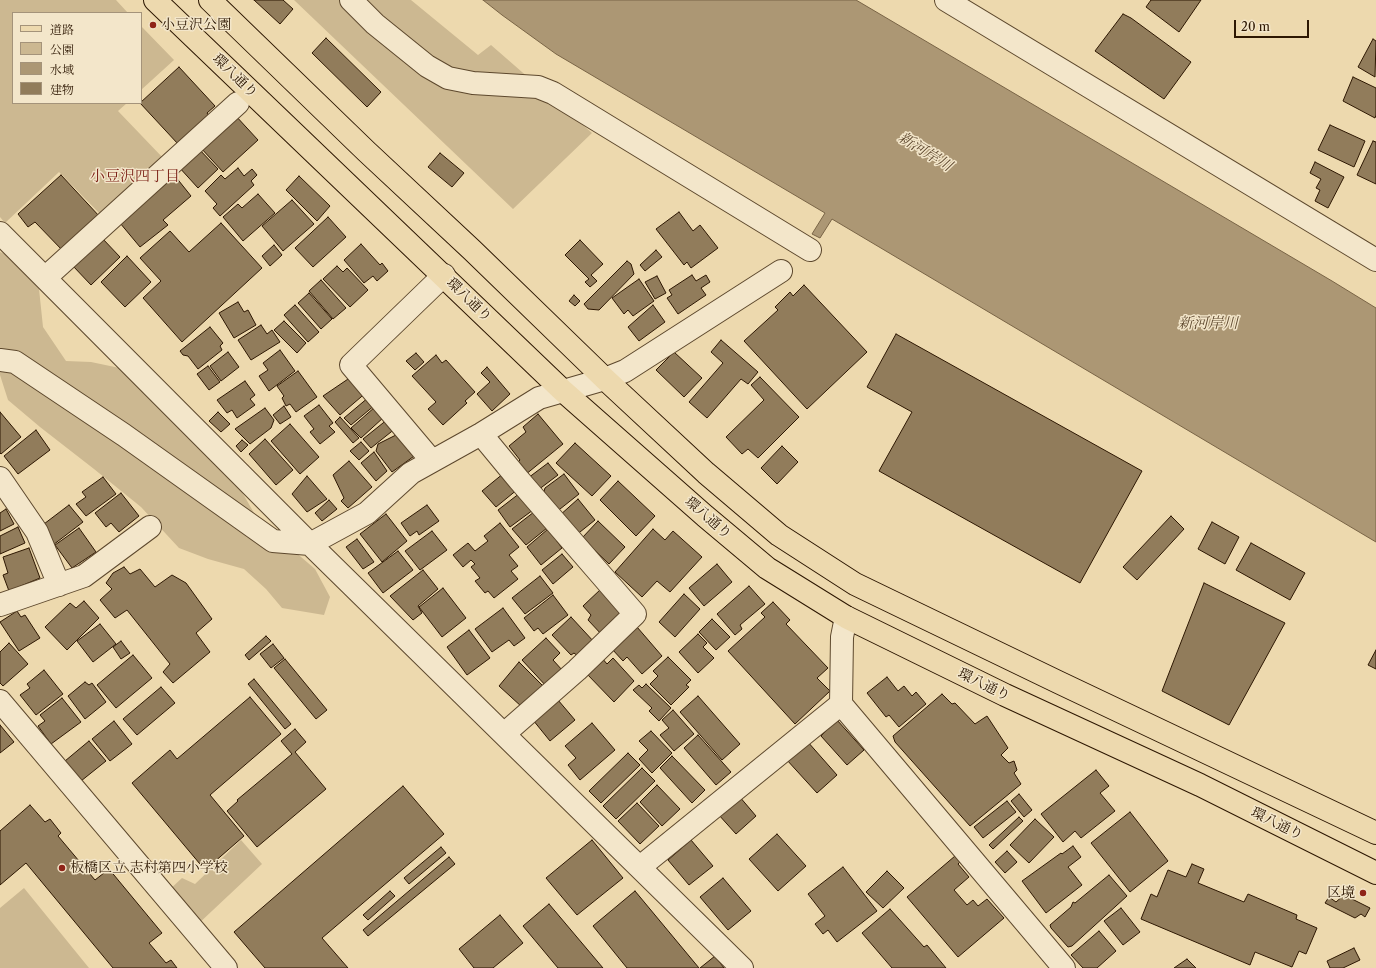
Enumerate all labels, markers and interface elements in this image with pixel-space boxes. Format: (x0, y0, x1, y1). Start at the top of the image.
legend (12, 12, 142, 104)
scale bar (1236, 12, 1311, 38)
place label: 小豆沢公園 (161, 17, 231, 33)
text: 20 m (1241, 19, 1270, 34)
marker: 小豆沢公園 (148, 20, 158, 30)
text: 道路 (50, 22, 74, 37)
text: 公園 (50, 42, 74, 57)
street label: 環八通り (209, 51, 261, 101)
text: 水域 (50, 62, 74, 77)
text: 建物 (50, 82, 74, 97)
water label: 新河岸川 (895, 128, 955, 176)
district label: 小豆沢四丁目 (90, 168, 180, 186)
street label: 環八通り (443, 275, 495, 325)
water label: 新河岸川 (1178, 315, 1238, 333)
street label: 環八通り (681, 493, 735, 543)
street label: 環八通り (955, 665, 1013, 705)
street label: 環八通り (1248, 804, 1306, 844)
place label: 板橋区立 志村第四小学校 (70, 860, 228, 876)
marker: 板橋区立 志村第四小学校 (57, 863, 67, 873)
place label: 区境 (1327, 885, 1355, 901)
marker: 区境 (1358, 888, 1368, 898)

